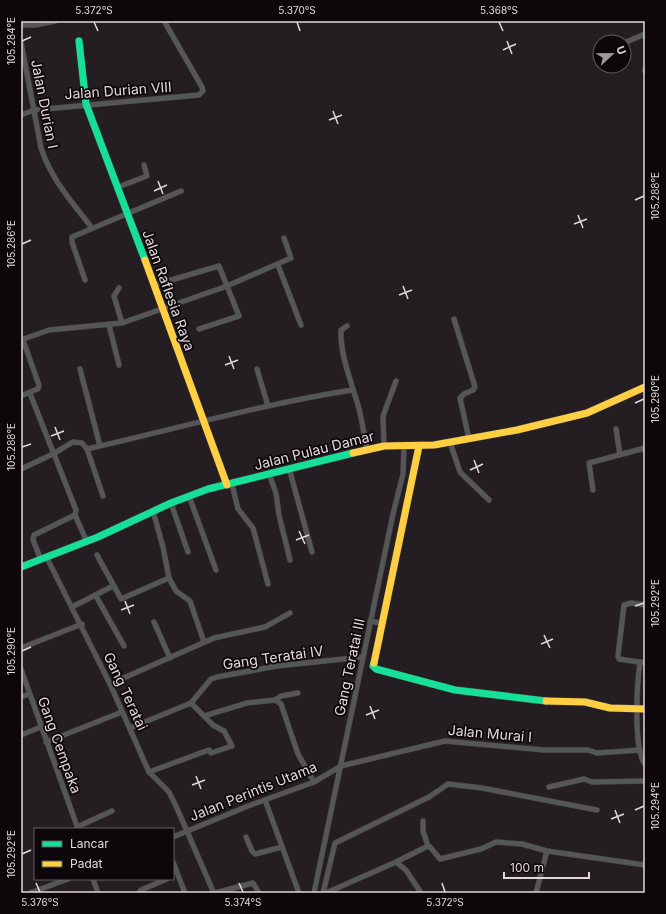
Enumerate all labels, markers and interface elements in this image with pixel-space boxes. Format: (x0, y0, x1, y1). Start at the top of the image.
text: 5.372°S (75, 4, 113, 16)
text: 5.370°S (278, 4, 316, 16)
text: 5.368°S (480, 4, 518, 16)
text: 105.284°E (5, 17, 17, 65)
north arrow (592, 34, 632, 74)
text: U (613, 44, 629, 57)
street label: Jalan Durian I (28, 58, 62, 150)
street label: Jalan Durian VIII (64, 78, 172, 102)
text: 105.288°E (649, 172, 661, 220)
text: 105.286°E (5, 220, 17, 268)
street label: Jalan Raflesia Raya (139, 227, 199, 353)
text: 105.290°E (649, 375, 661, 423)
text: 105.288°E (5, 423, 17, 471)
street label: Jalan Pulau Damar (252, 427, 376, 473)
text: 105.292°E (649, 579, 661, 627)
street label: Gang Teratai III (330, 617, 368, 717)
text: 105.290°E (5, 627, 17, 675)
street label: Gang Teratai IV (222, 641, 325, 672)
street label: Gang Teratai (100, 649, 152, 733)
street label: Gang Cempaka (35, 694, 85, 796)
street label: Jalan Murai I (447, 721, 533, 745)
street label: Jalan Perintis Utama (187, 758, 319, 824)
text: 105.294°E (649, 782, 661, 830)
legend (34, 828, 174, 880)
text: 105.292°E (5, 830, 17, 878)
text: Lancar (70, 836, 109, 851)
scale bar (504, 854, 589, 880)
text: Padat (70, 856, 102, 871)
text: 100 m (510, 860, 544, 875)
text: 5.376°S (21, 896, 59, 908)
text: 5.374°S (225, 896, 261, 908)
text: 5.372°S (426, 896, 464, 908)

